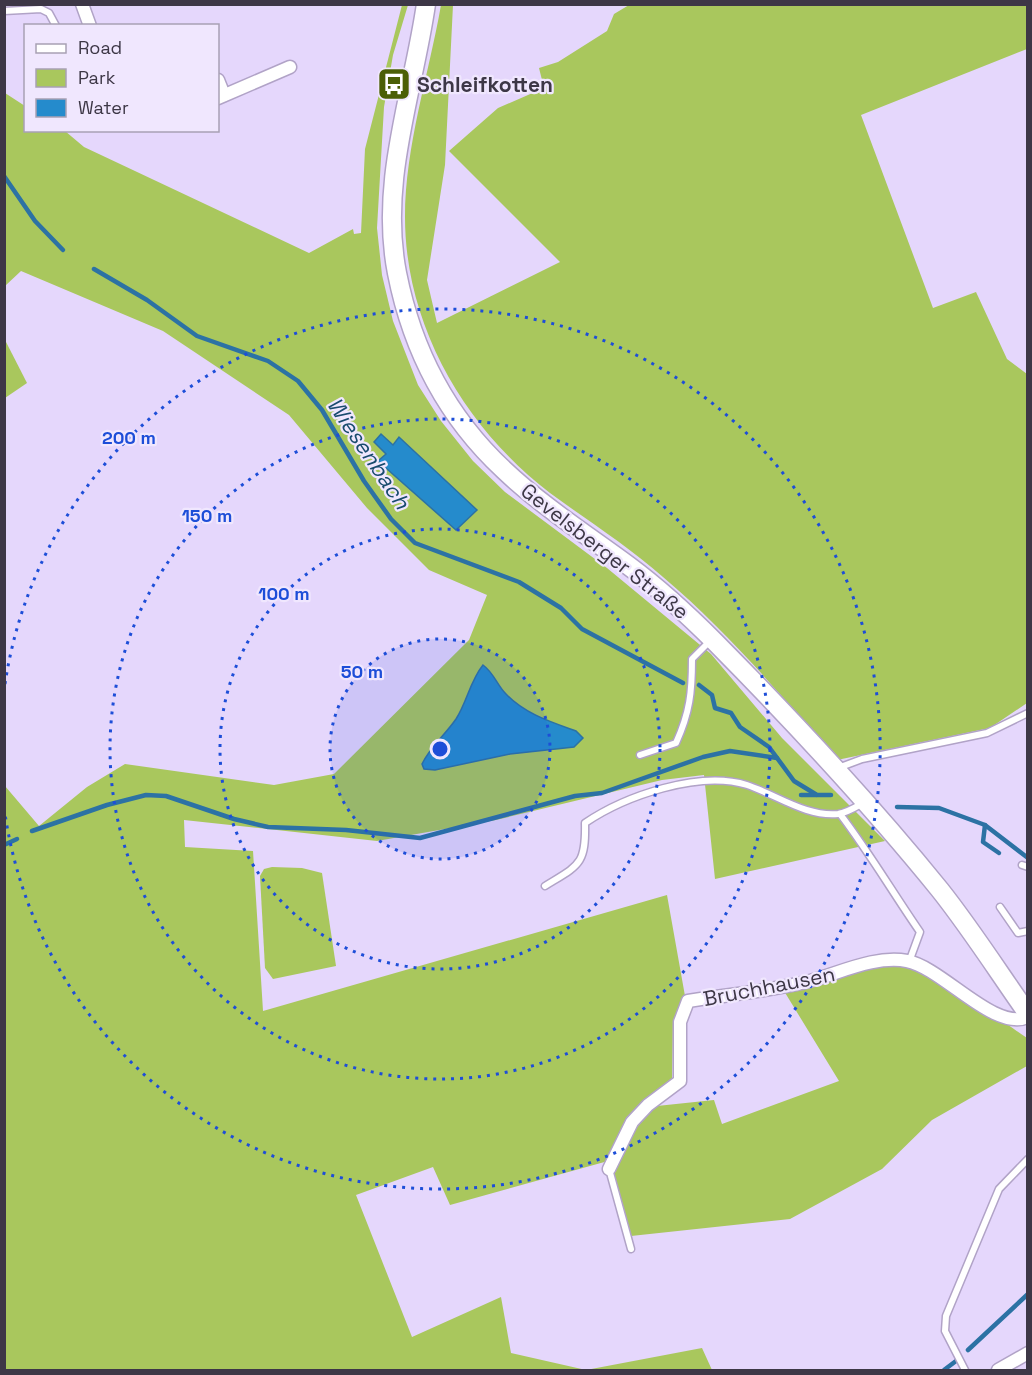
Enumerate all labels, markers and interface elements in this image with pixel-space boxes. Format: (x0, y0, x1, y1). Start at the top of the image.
legend (24, 24, 219, 132)
text: Road (78, 36, 122, 59)
text: Park (78, 66, 116, 89)
bus stop icon: Schleifkotten (376, 66, 412, 102)
place label: Schleifkotten (417, 71, 553, 98)
text: Water (78, 96, 129, 119)
water label: Wiesenbach (321, 392, 417, 515)
text: 200 m (102, 426, 156, 449)
street label: Gevelsberger Straße (516, 477, 694, 625)
text: 150 m (182, 504, 232, 527)
text: 100 m (258, 582, 310, 605)
text: 50 m (341, 660, 383, 683)
centre of rings (430, 739, 450, 759)
street label: Bruchhausen (701, 960, 837, 1012)

